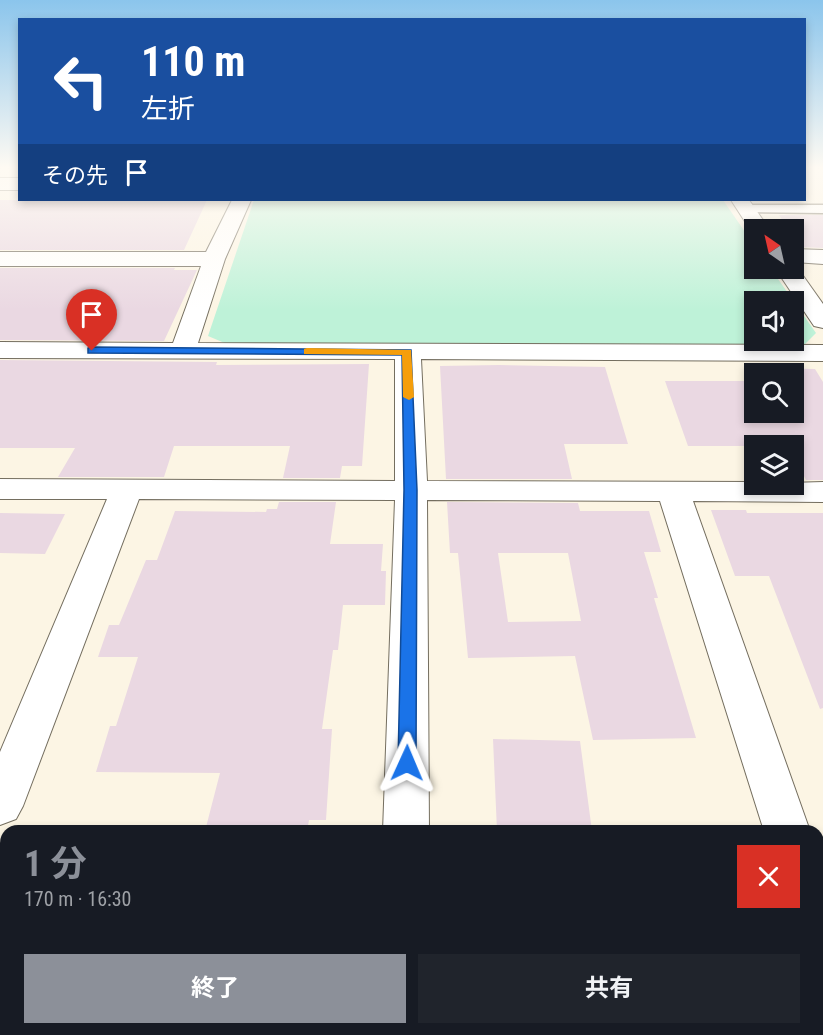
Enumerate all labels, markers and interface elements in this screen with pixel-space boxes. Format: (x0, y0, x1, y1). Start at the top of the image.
text: 110 m (141, 37, 246, 86)
icon: left (42, 42, 120, 120)
text: 左折 (141, 93, 195, 125)
icon: arrive (120, 156, 153, 189)
text: その先 (42, 163, 108, 188)
north arrow (744, 219, 804, 279)
map controls (744, 219, 804, 495)
pin (66, 289, 117, 351)
button: sound (744, 291, 804, 351)
icon: arrive (75, 298, 108, 331)
button: search (744, 363, 804, 423)
button: layers (744, 435, 804, 495)
position arrow (375, 731, 439, 795)
text: 1 分 (24, 843, 87, 885)
button: close (737, 845, 800, 908)
text: 170 m · 16:30 (24, 887, 131, 911)
button: 終了 (24, 954, 406, 1023)
button: 共有 (418, 954, 800, 1023)

